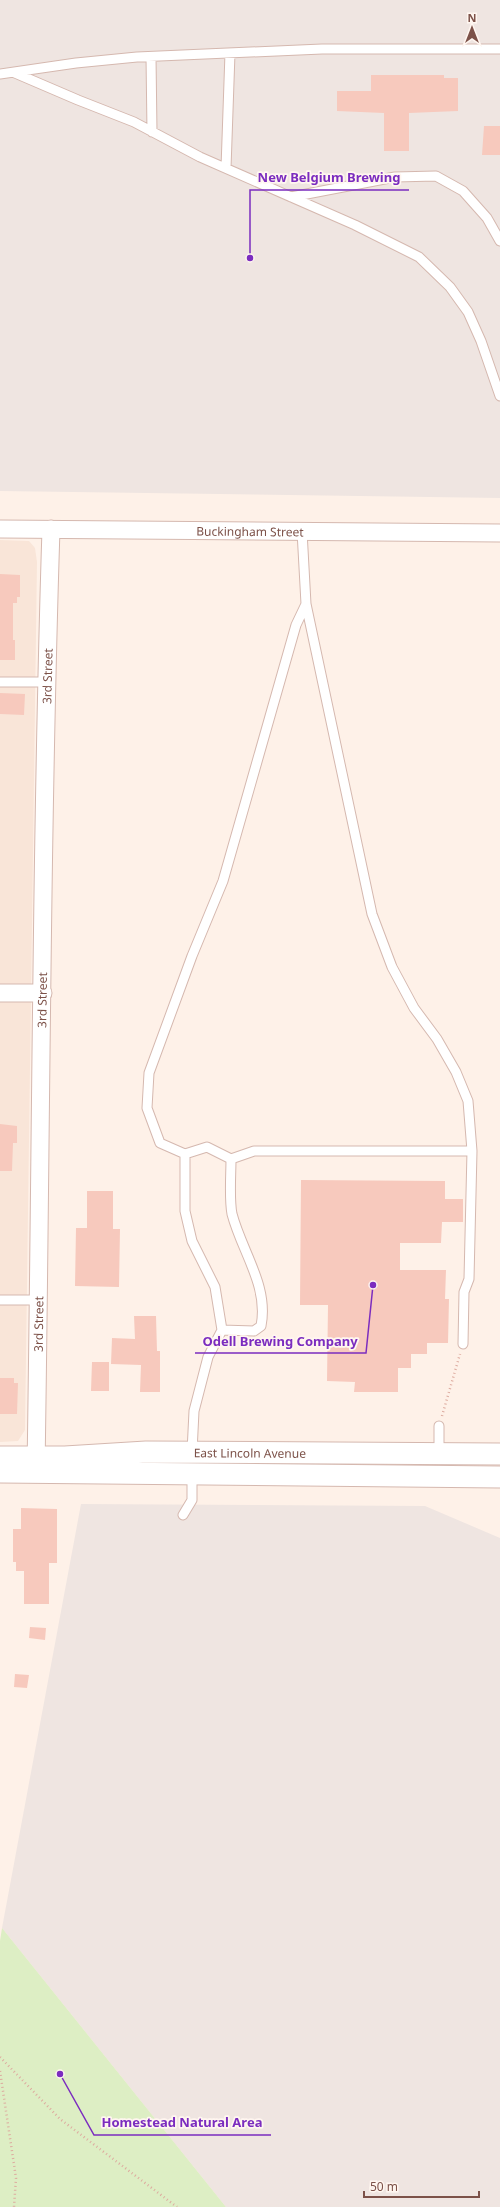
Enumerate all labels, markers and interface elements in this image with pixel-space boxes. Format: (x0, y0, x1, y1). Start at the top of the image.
north arrow (452, 8, 492, 48)
text: N (468, 10, 476, 25)
callout: New Belgium Brewing (250, 165, 409, 190)
text: New Belgium Brewing (258, 168, 400, 186)
street label: Buckingham Street (196, 522, 304, 540)
street label: 3rd Street (38, 647, 56, 704)
street label: 3rd Street (33, 971, 50, 1028)
street label: 3rd Street (29, 1295, 47, 1352)
callout: Odell Brewing Company (195, 1328, 366, 1353)
text: Odell Brewing Company (202, 1332, 358, 1350)
street label: East Lincoln Avenue (194, 1444, 306, 1461)
callout: Homestead Natural Area (94, 2110, 271, 2135)
text: Homestead Natural Area (102, 2113, 262, 2131)
scale bar (364, 2173, 479, 2199)
text: 50 m (370, 2178, 398, 2195)

